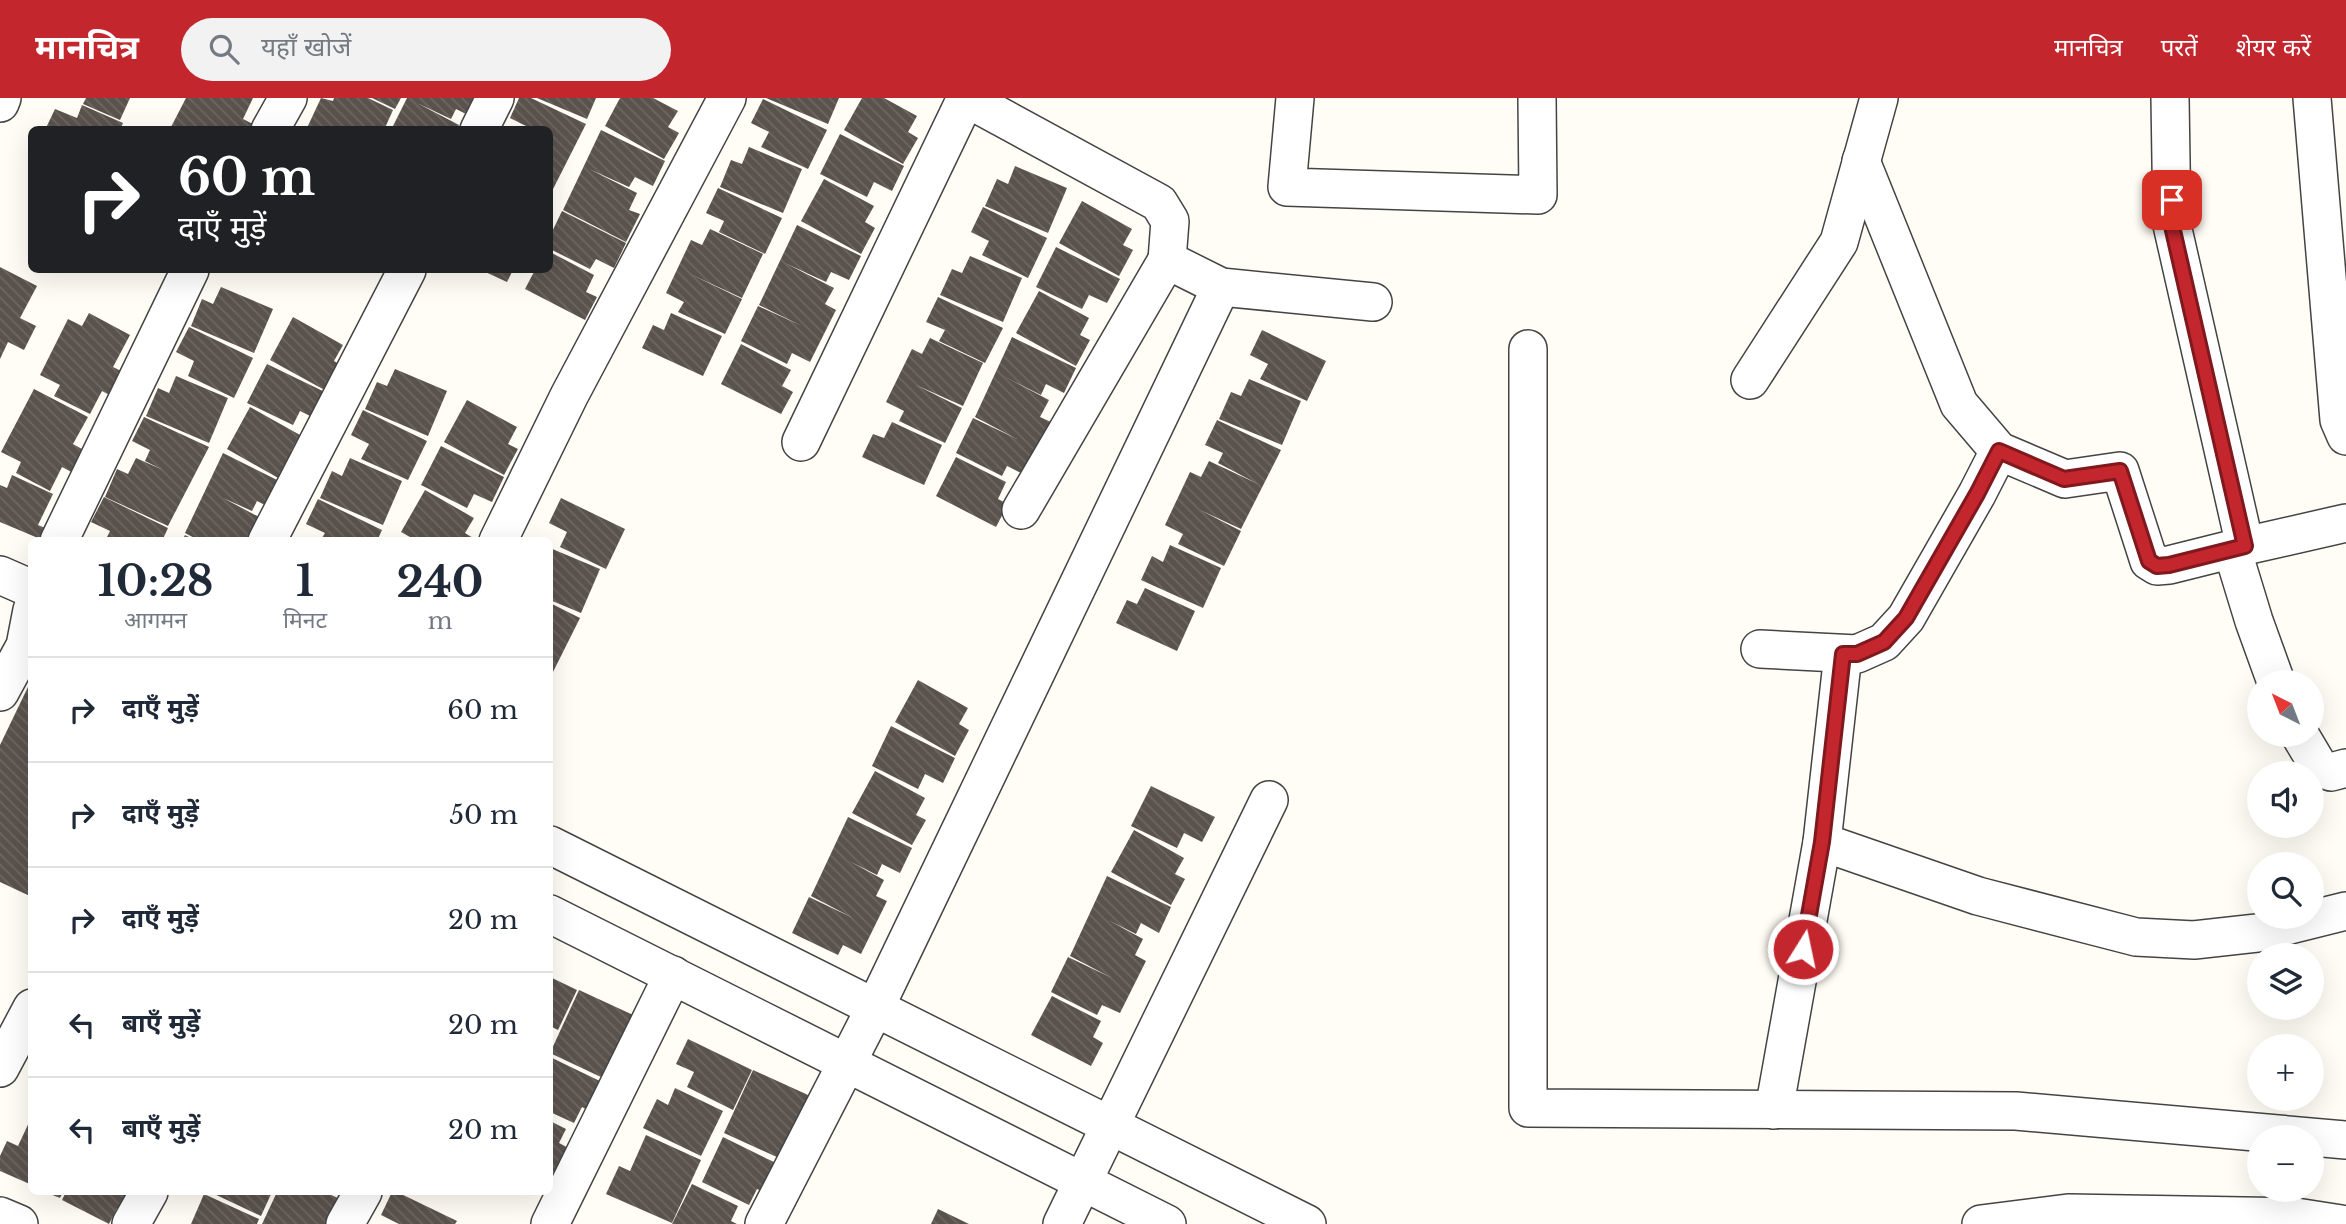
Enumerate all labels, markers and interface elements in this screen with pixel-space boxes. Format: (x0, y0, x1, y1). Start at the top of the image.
search box (181, 18, 671, 81)
text: मानचित्र (35, 27, 139, 68)
icon: search (205, 30, 243, 68)
text: यहाँ खोजें (261, 31, 351, 63)
text: मानचित्र (2054, 33, 2123, 62)
text: परतें (2161, 33, 2198, 62)
text: शेयर करें (2236, 33, 2311, 62)
text: 60 m (178, 147, 315, 208)
icon: right (63, 154, 154, 245)
pin (2142, 170, 2202, 230)
icon: arrive (2153, 181, 2191, 219)
text: दाएँ मुड़ें (178, 208, 266, 248)
text: 10:28 (98, 555, 213, 607)
text: 1 (296, 555, 314, 607)
text: 240 (397, 556, 484, 608)
text: आगमन (124, 606, 187, 634)
text: मिनट (283, 606, 327, 634)
text: m (428, 607, 452, 635)
north arrow (2247, 670, 2324, 747)
map controls (2247, 670, 2324, 1202)
icon: right (63, 691, 101, 729)
text: दाएँ मुड़ें (122, 692, 199, 724)
text: 60 m (447, 694, 518, 726)
button: sound (2247, 761, 2324, 838)
icon: right (63, 796, 101, 834)
text: दाएँ मुड़ें (122, 797, 199, 829)
text: 50 m (449, 799, 518, 831)
button: search (2247, 852, 2324, 929)
icon: right (63, 901, 101, 939)
text: दाएँ मुड़ें (122, 902, 199, 934)
text: 20 m (448, 904, 518, 936)
position arrow (1766, 912, 1840, 986)
button: layers (2247, 943, 2324, 1020)
icon: left (63, 1006, 101, 1044)
text: बाएँ मुड़ें (122, 1007, 200, 1039)
text: 20 m (448, 1009, 518, 1041)
button: + (2247, 1034, 2324, 1111)
icon: left (63, 1111, 101, 1149)
text: बाएँ मुड़ें (122, 1112, 200, 1144)
text: 20 m (448, 1114, 518, 1146)
button: − (2247, 1125, 2324, 1202)

